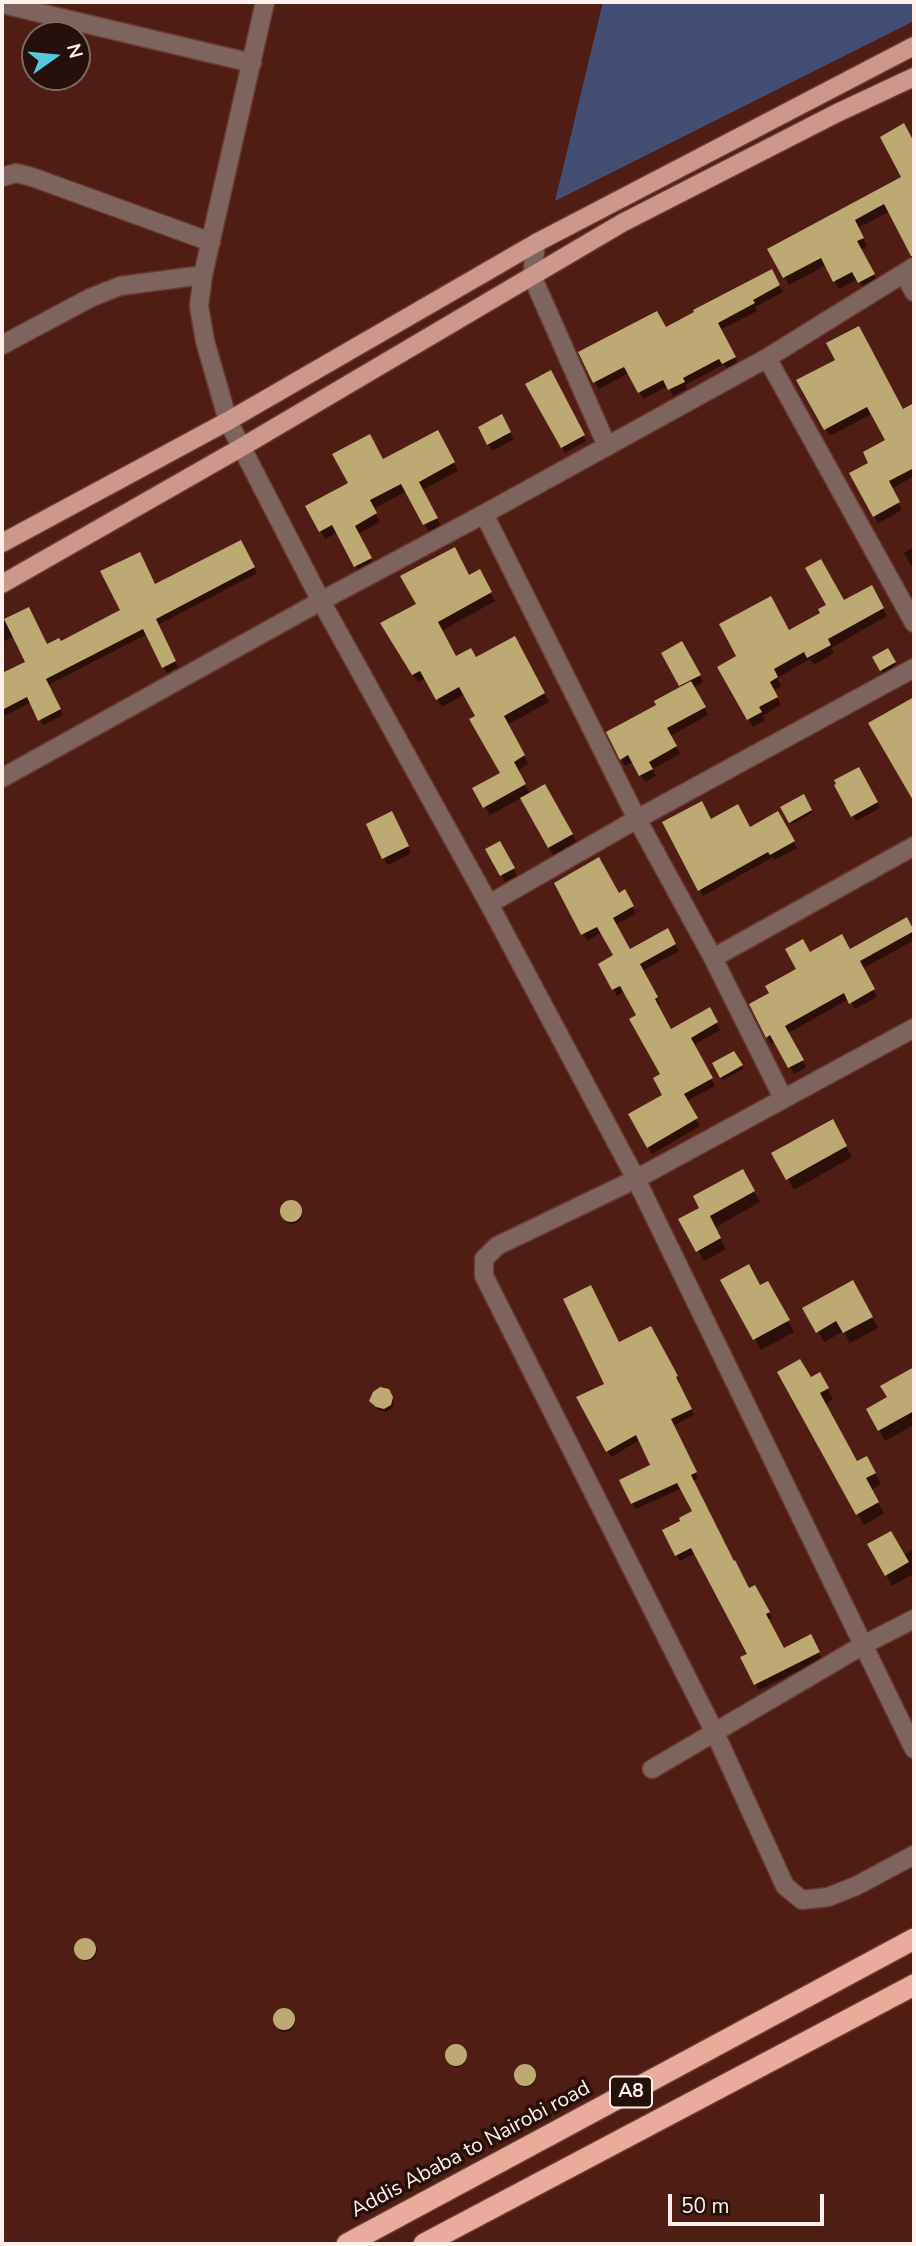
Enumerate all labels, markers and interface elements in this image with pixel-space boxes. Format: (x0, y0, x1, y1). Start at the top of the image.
north arrow (21, 21, 91, 91)
text: N (60, 41, 89, 61)
street label: Addis Ababa to Nairobi road (347, 2076, 595, 2224)
road number: A8 (610, 2076, 652, 2108)
scale bar (671, 2180, 827, 2224)
text: 50 m (681, 2192, 730, 2220)

